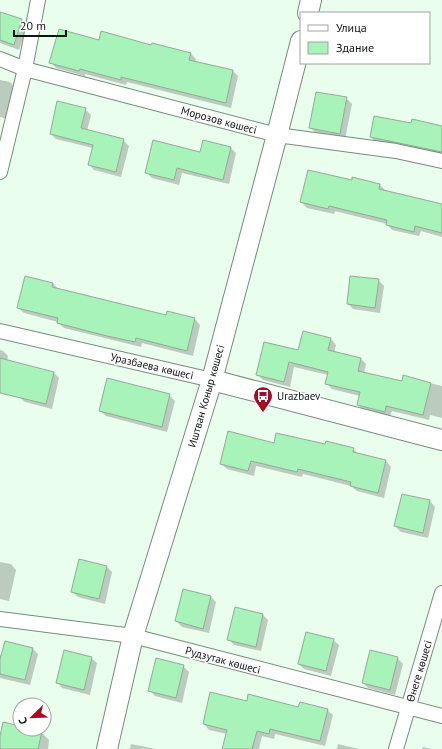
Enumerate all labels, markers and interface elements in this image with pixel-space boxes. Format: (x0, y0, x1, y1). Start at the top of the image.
scale bar (14, 12, 66, 38)
legend (300, 12, 430, 64)
text: 20 m (20, 18, 46, 33)
text: Улица (336, 20, 367, 35)
text: Здание (336, 40, 374, 55)
street label: Морозов көшесі (179, 103, 259, 137)
street label: Иштван Коныр көшесі (185, 343, 227, 449)
street label: Уразбаева көшесі (109, 350, 195, 382)
bus stop icon: Urazbaev (252, 385, 274, 413)
place label: Urazbaev (277, 389, 321, 403)
street label: Өнеге көшесі (403, 638, 435, 704)
street label: Рудзутак көшесі (184, 643, 262, 677)
north arrow (12, 697, 52, 737)
text: С (15, 715, 30, 726)

